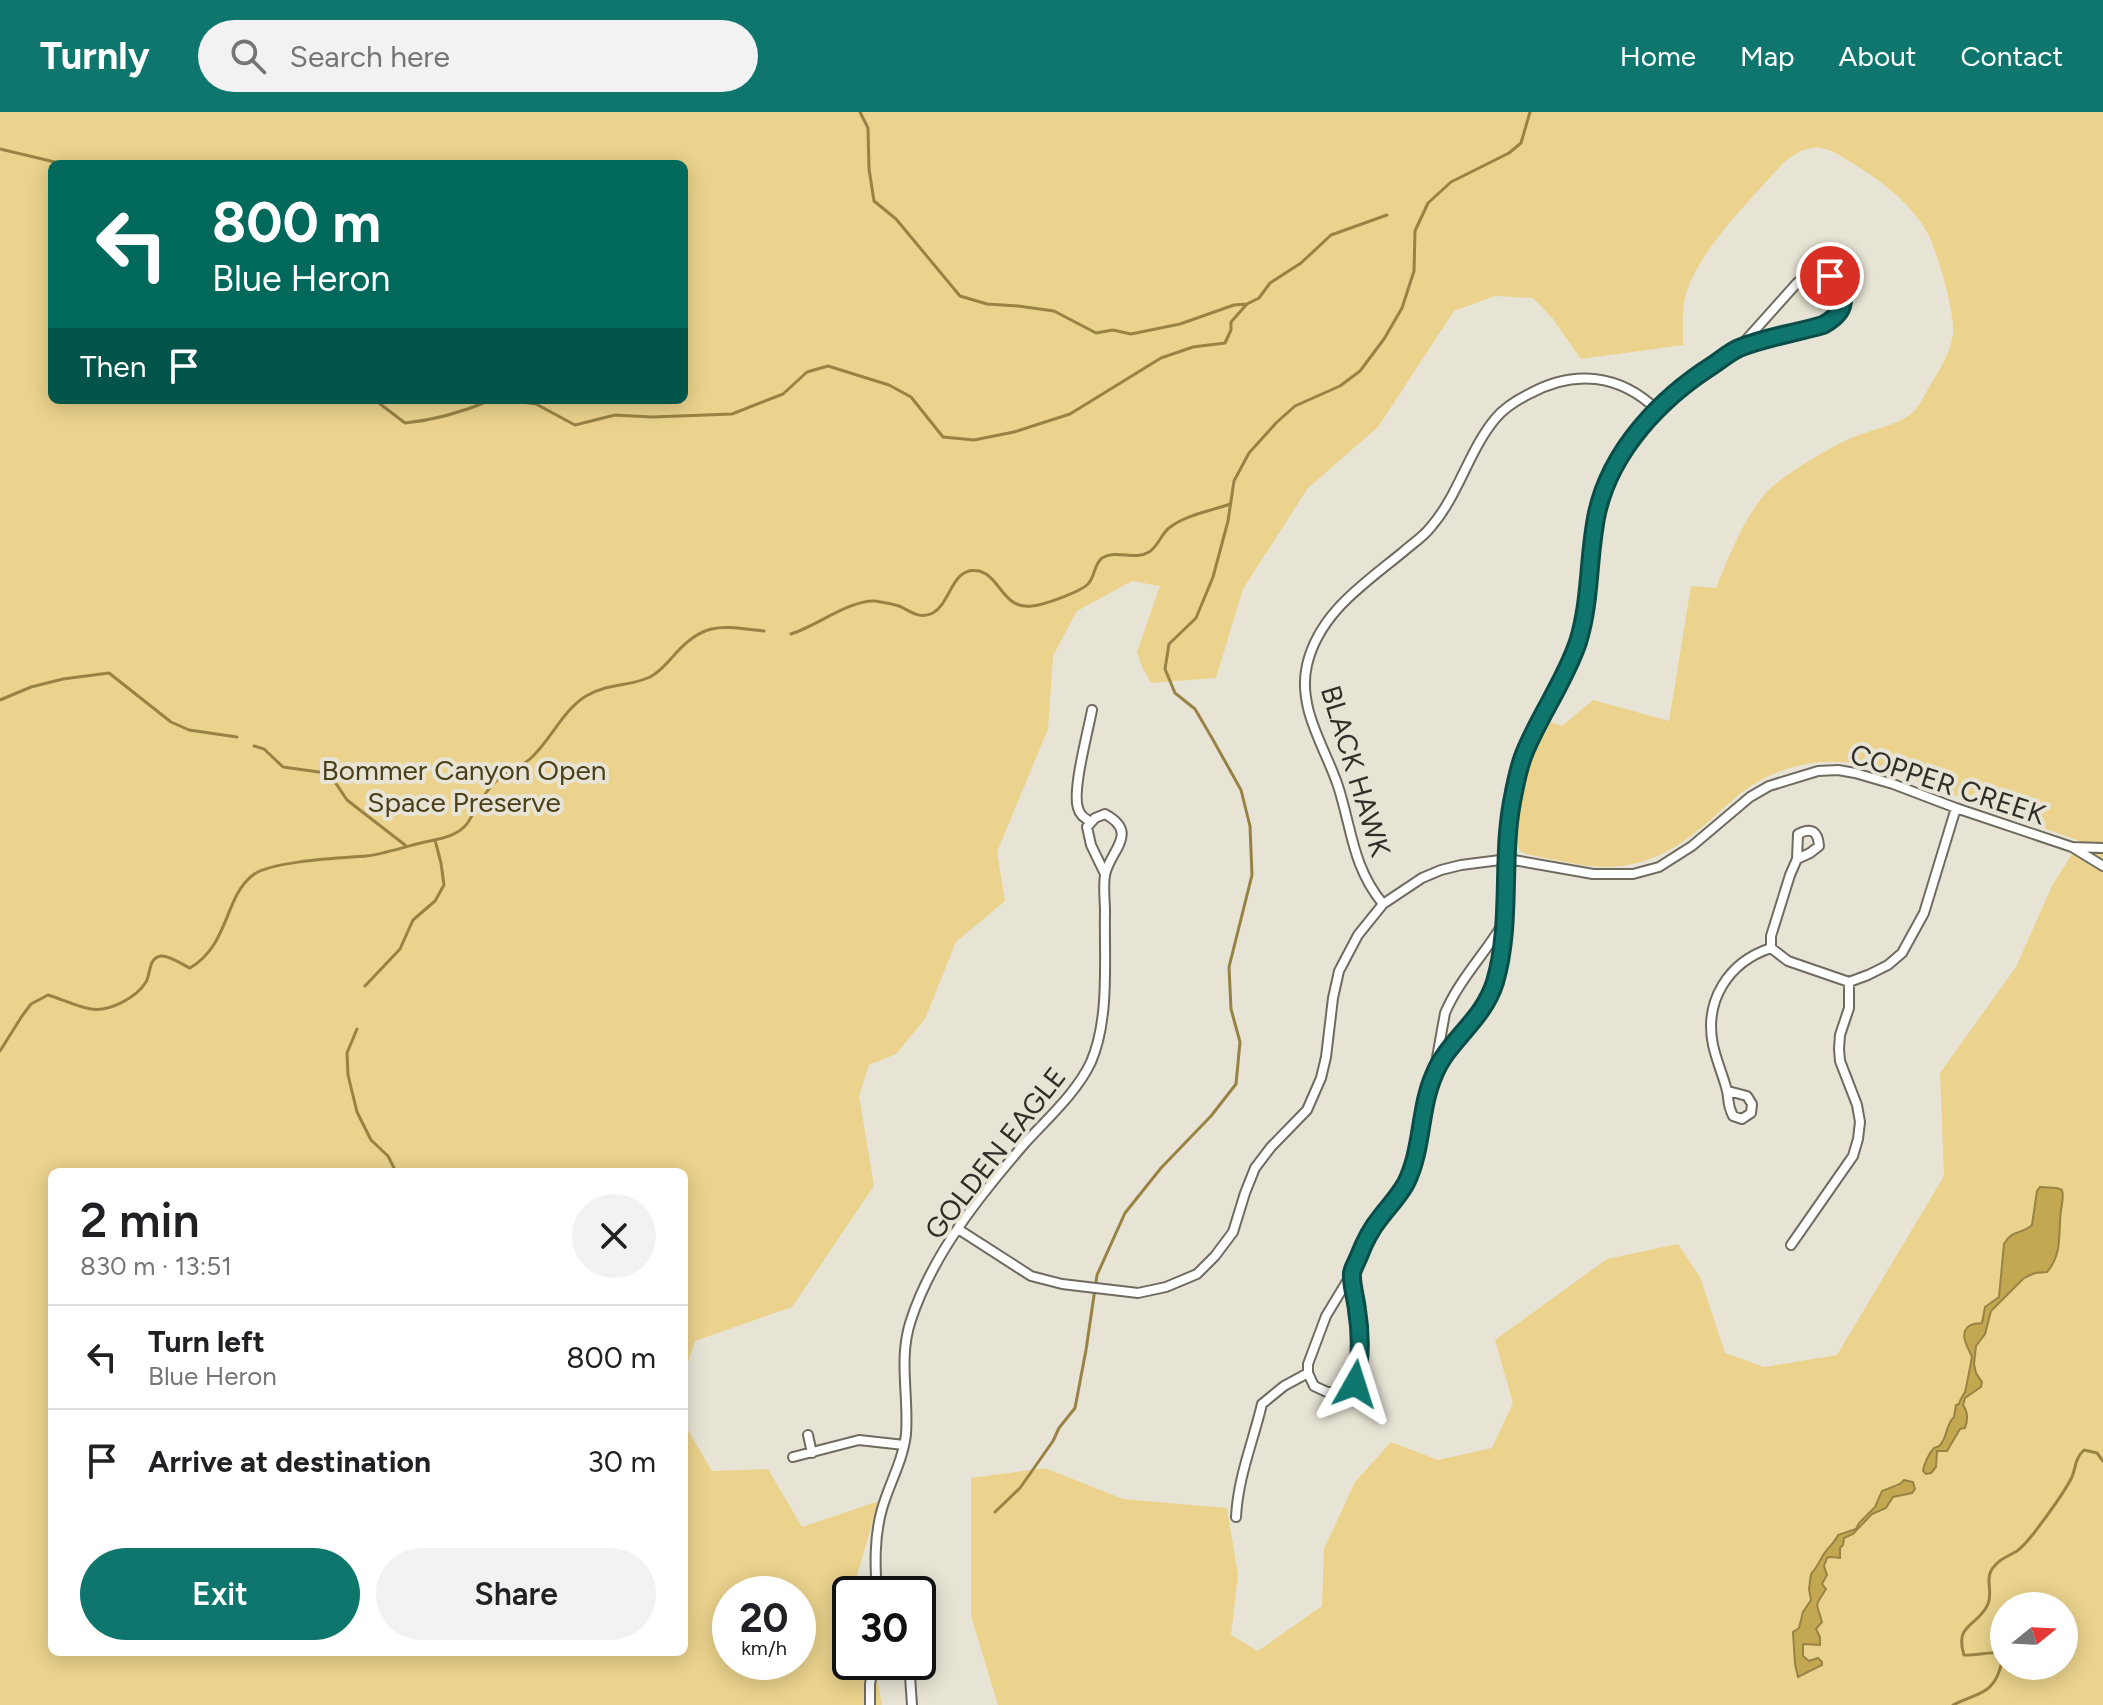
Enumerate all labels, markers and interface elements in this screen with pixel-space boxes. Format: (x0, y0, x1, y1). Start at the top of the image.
search box (198, 20, 758, 92)
text: Turnly (40, 33, 150, 79)
icon: search (226, 34, 270, 78)
text: Search here (290, 38, 450, 75)
text: Home (1620, 39, 1696, 73)
text: Map (1740, 39, 1795, 73)
text: About (1839, 39, 1916, 73)
text: Contact (1960, 39, 2063, 73)
text: 800 m (212, 189, 381, 256)
icon: left (80, 192, 184, 296)
pin (1796, 242, 1864, 310)
icon: arrive (1808, 254, 1852, 298)
text: Blue Heron (212, 257, 390, 300)
icon: arrive (162, 344, 206, 388)
text: Then (80, 348, 146, 385)
street label: BLACK HAWK (1314, 681, 1398, 861)
street label: COPPER CREEK (1846, 736, 2050, 832)
park label: Bommer Canyon Open Space Preserve (322, 753, 606, 819)
street label: GOLDEN EAGLE (917, 1060, 1073, 1246)
text: 2 min (80, 1191, 200, 1249)
button: close (572, 1194, 656, 1278)
text: 830 m · 13:51 (80, 1250, 232, 1282)
text: Turn left (148, 1323, 265, 1360)
icon: left (80, 1335, 124, 1379)
text: 800 m (566, 1339, 656, 1376)
position arrow (1313, 1342, 1397, 1426)
text: Blue Heron (148, 1360, 277, 1392)
icon: arrive (80, 1439, 124, 1483)
text: Arrive at destination (148, 1443, 431, 1480)
text: 30 m (588, 1443, 656, 1480)
button: Exit (80, 1548, 360, 1640)
button: Share (376, 1548, 656, 1640)
speed limit sign: 30 (832, 1576, 936, 1680)
north arrow (1990, 1592, 2078, 1680)
map controls (1990, 1592, 2078, 1680)
text: 20 (739, 1594, 789, 1642)
text: km/h (741, 1636, 787, 1660)

